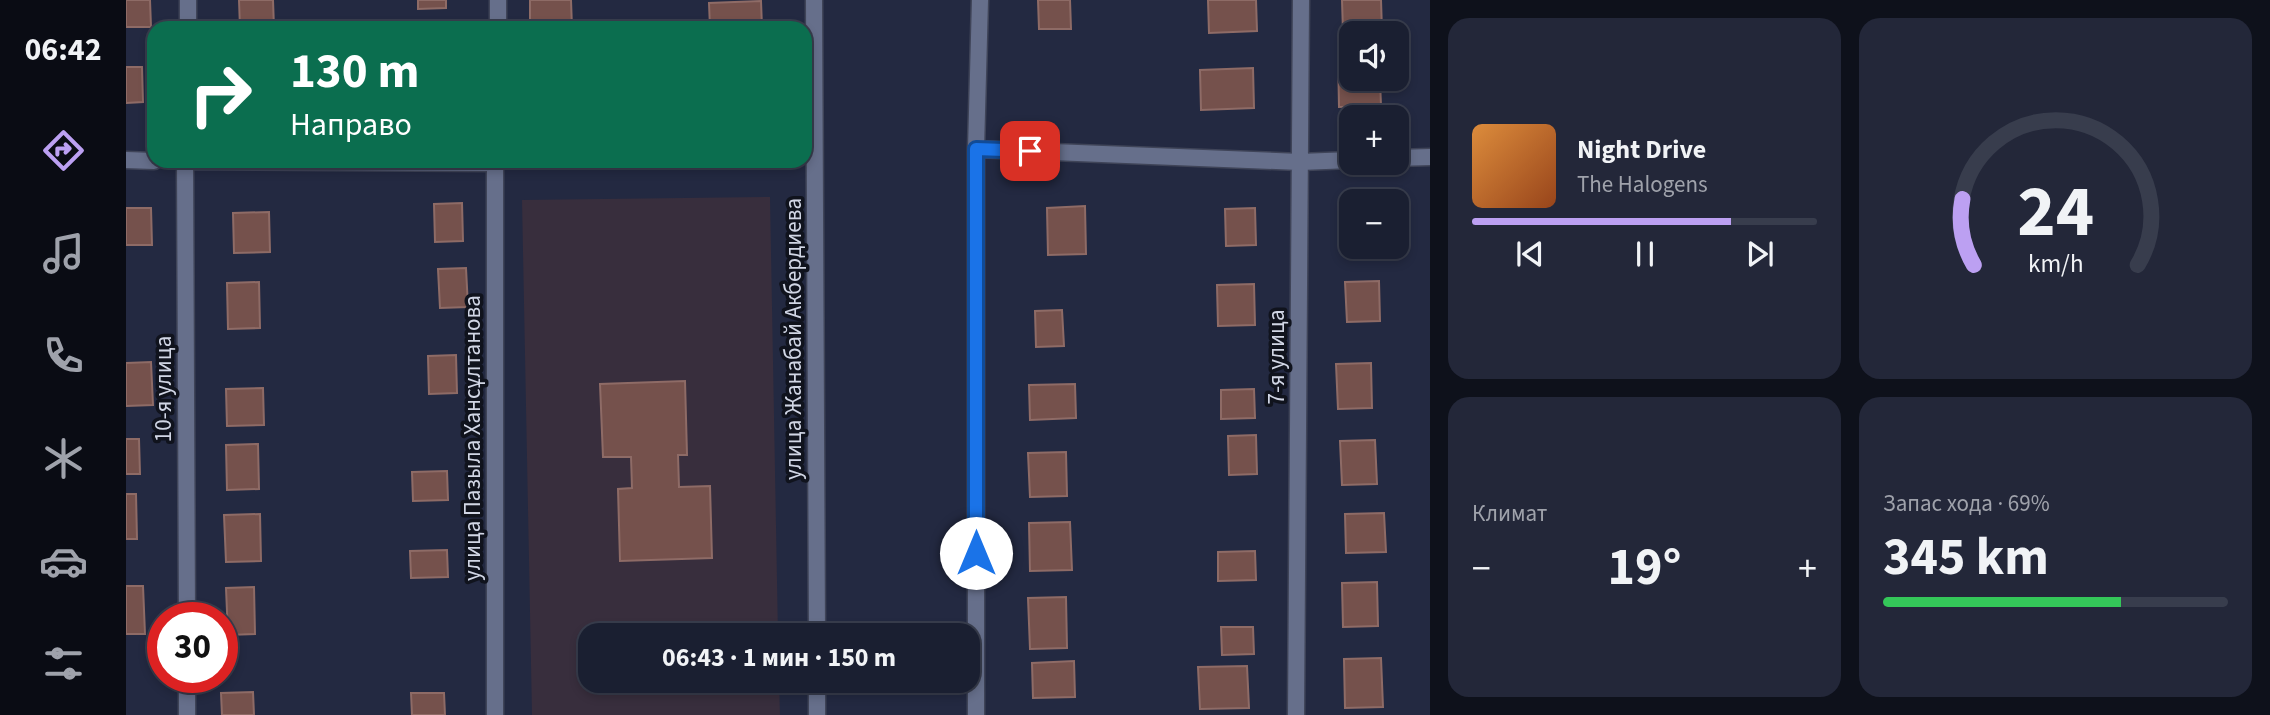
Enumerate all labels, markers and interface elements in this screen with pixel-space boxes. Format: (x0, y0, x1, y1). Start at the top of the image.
map controls (1339, 21, 1409, 259)
button: sound (1339, 21, 1409, 91)
text: 06:42 (24, 27, 102, 73)
text: 130 m (290, 37, 419, 107)
icon: right (175, 49, 266, 140)
text: Направо (290, 102, 412, 148)
button: + (1339, 105, 1409, 175)
pin (1000, 121, 1060, 181)
icon: directions (39, 126, 88, 175)
text: Night Drive (1577, 131, 1706, 168)
icon: arrive (1011, 132, 1049, 170)
text: 24 (2017, 160, 2094, 264)
text: The Halogens (1577, 168, 1708, 201)
button: − (1339, 189, 1409, 259)
street label: улица Жанабай Акбердиева (777, 198, 810, 480)
icon: music (39, 229, 88, 278)
icon: previous (1511, 235, 1549, 273)
icon: pause (1626, 235, 1664, 273)
icon: next (1741, 235, 1779, 273)
text: km/h (2028, 246, 2083, 282)
street label: улица Пазыла Хансұлтанова (456, 295, 489, 581)
street label: 7-я улица (1260, 309, 1293, 405)
icon: phone (39, 331, 88, 380)
street label: 10-я улица (147, 336, 180, 442)
icon: climate (39, 434, 88, 483)
text: Запас хода · 69% (1883, 487, 2050, 520)
text: Климат (1472, 497, 1547, 530)
position arrow (939, 516, 1013, 590)
text: 345 km (1883, 521, 2049, 595)
text: 19° (1608, 531, 1681, 605)
icon: car (39, 537, 88, 586)
text: − (1472, 542, 1491, 596)
text: + (1798, 542, 1817, 596)
speed limit sign: 30 (147, 602, 238, 693)
icon: filters (39, 639, 88, 688)
text: 06:43 · 1 мин · 150 m (662, 639, 896, 676)

